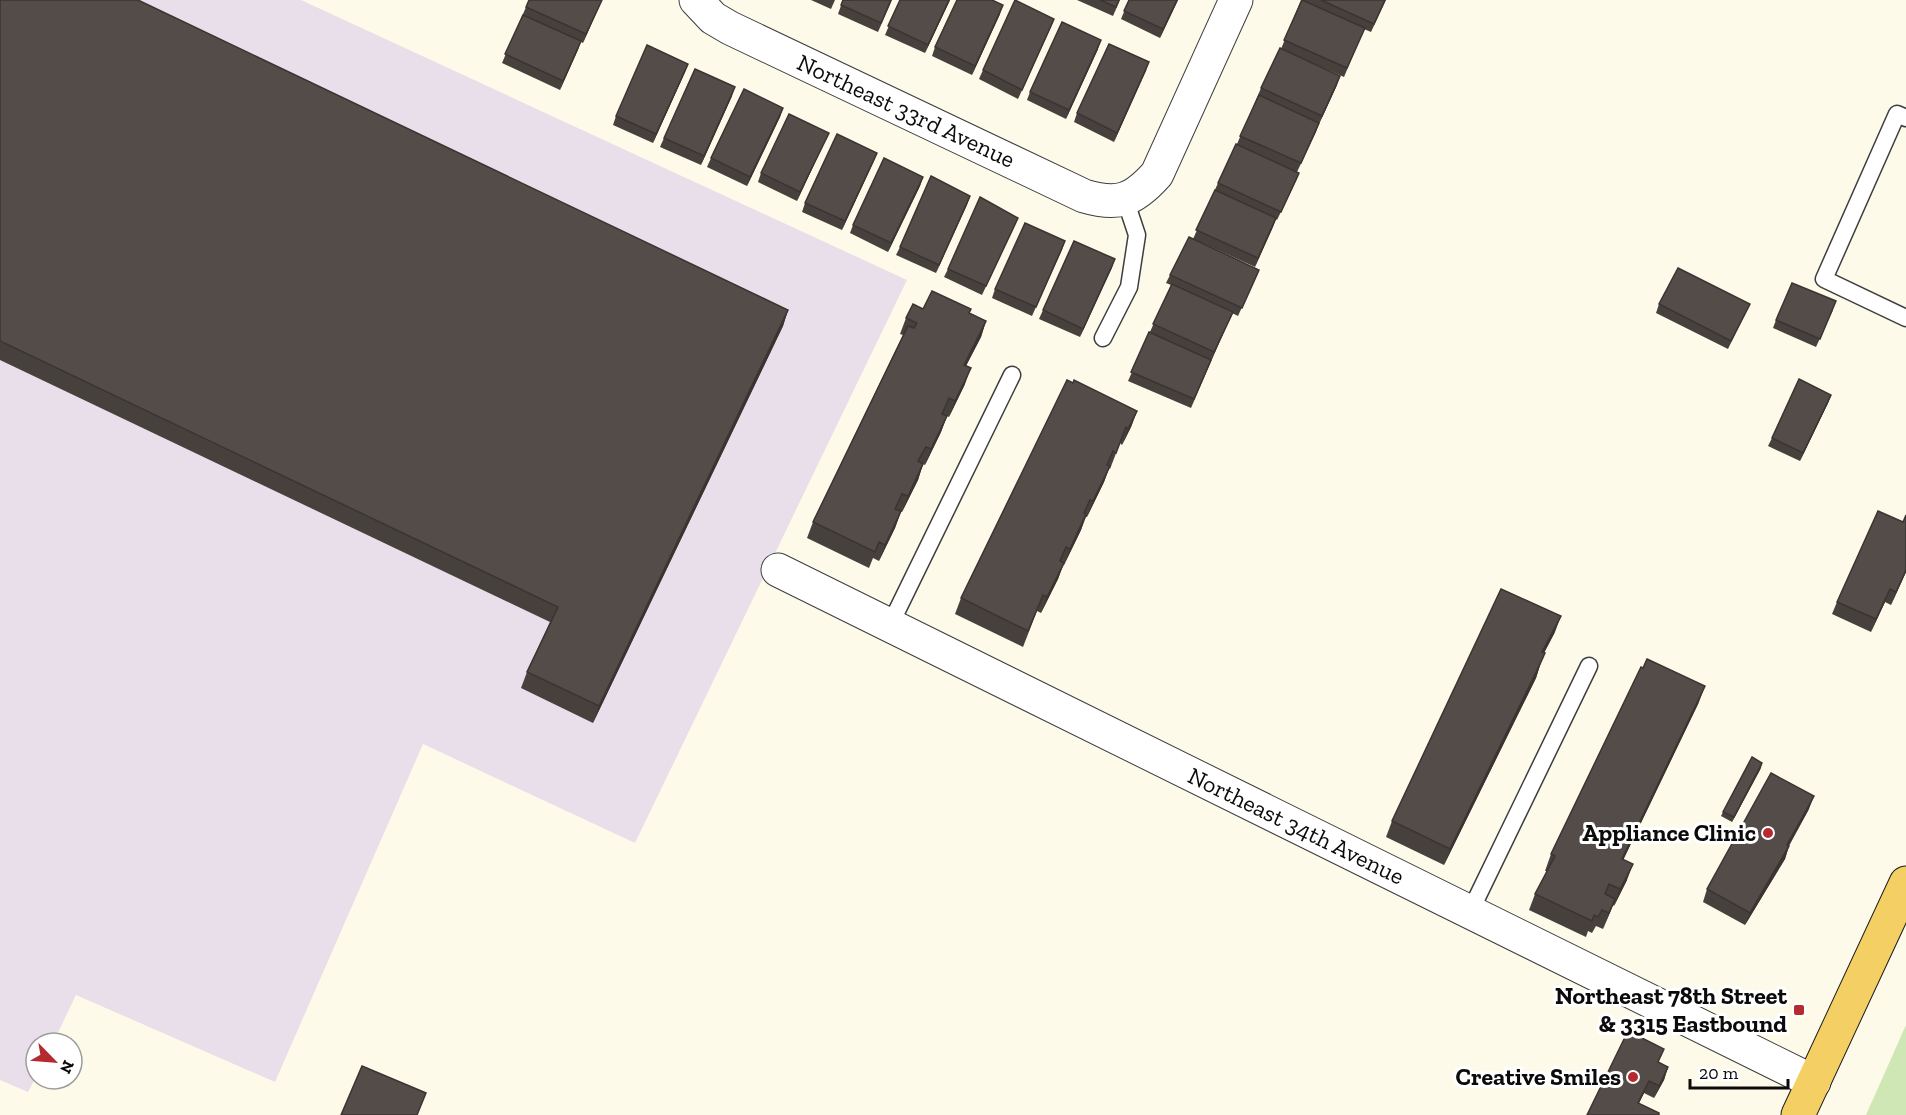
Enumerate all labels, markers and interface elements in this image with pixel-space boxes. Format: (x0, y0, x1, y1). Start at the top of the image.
street label: Northeast 33rd Avenue (793, 47, 1020, 174)
street label: Northeast 34th Avenue (1183, 761, 1409, 891)
place label: Appliance Clinic (1582, 818, 1756, 847)
marker: Appliance Clinic (1761, 826, 1775, 840)
place label: Northeast 78th Street & 3315 Eastbound (1555, 981, 1787, 1038)
marker: Northeast 78th Street & 3315 Eastbound (1792, 1003, 1806, 1017)
north arrow (24, 1031, 84, 1091)
scale bar (1690, 1052, 1788, 1090)
text: N (56, 1058, 78, 1077)
place label: Creative Smiles (1455, 1062, 1621, 1091)
text: 20 m (1699, 1062, 1739, 1084)
marker: Creative Smiles (1626, 1070, 1640, 1084)

